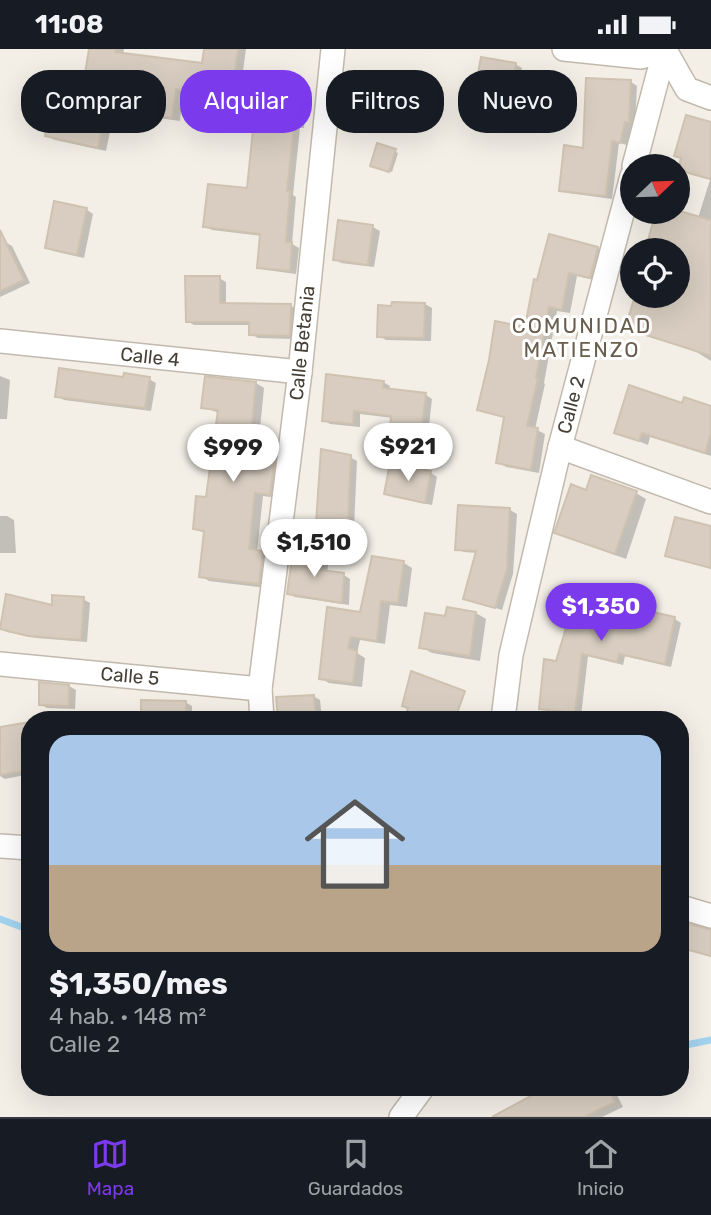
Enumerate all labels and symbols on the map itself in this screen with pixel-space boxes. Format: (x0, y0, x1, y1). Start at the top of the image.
north arrow (620, 154, 690, 224)
street label: Calle Betania (285, 284, 319, 402)
district label: COMUNIDAD MATIENZO (512, 313, 652, 362)
street label: Calle 4 (119, 342, 181, 372)
street label: Calle 2 (552, 374, 590, 436)
pin: $921 (367, 423, 449, 483)
pin: $999 (192, 425, 274, 484)
pin: $1,510 (257, 519, 371, 579)
pin: $1,350 (544, 583, 658, 643)
street label: Calle 5 (100, 662, 160, 690)

